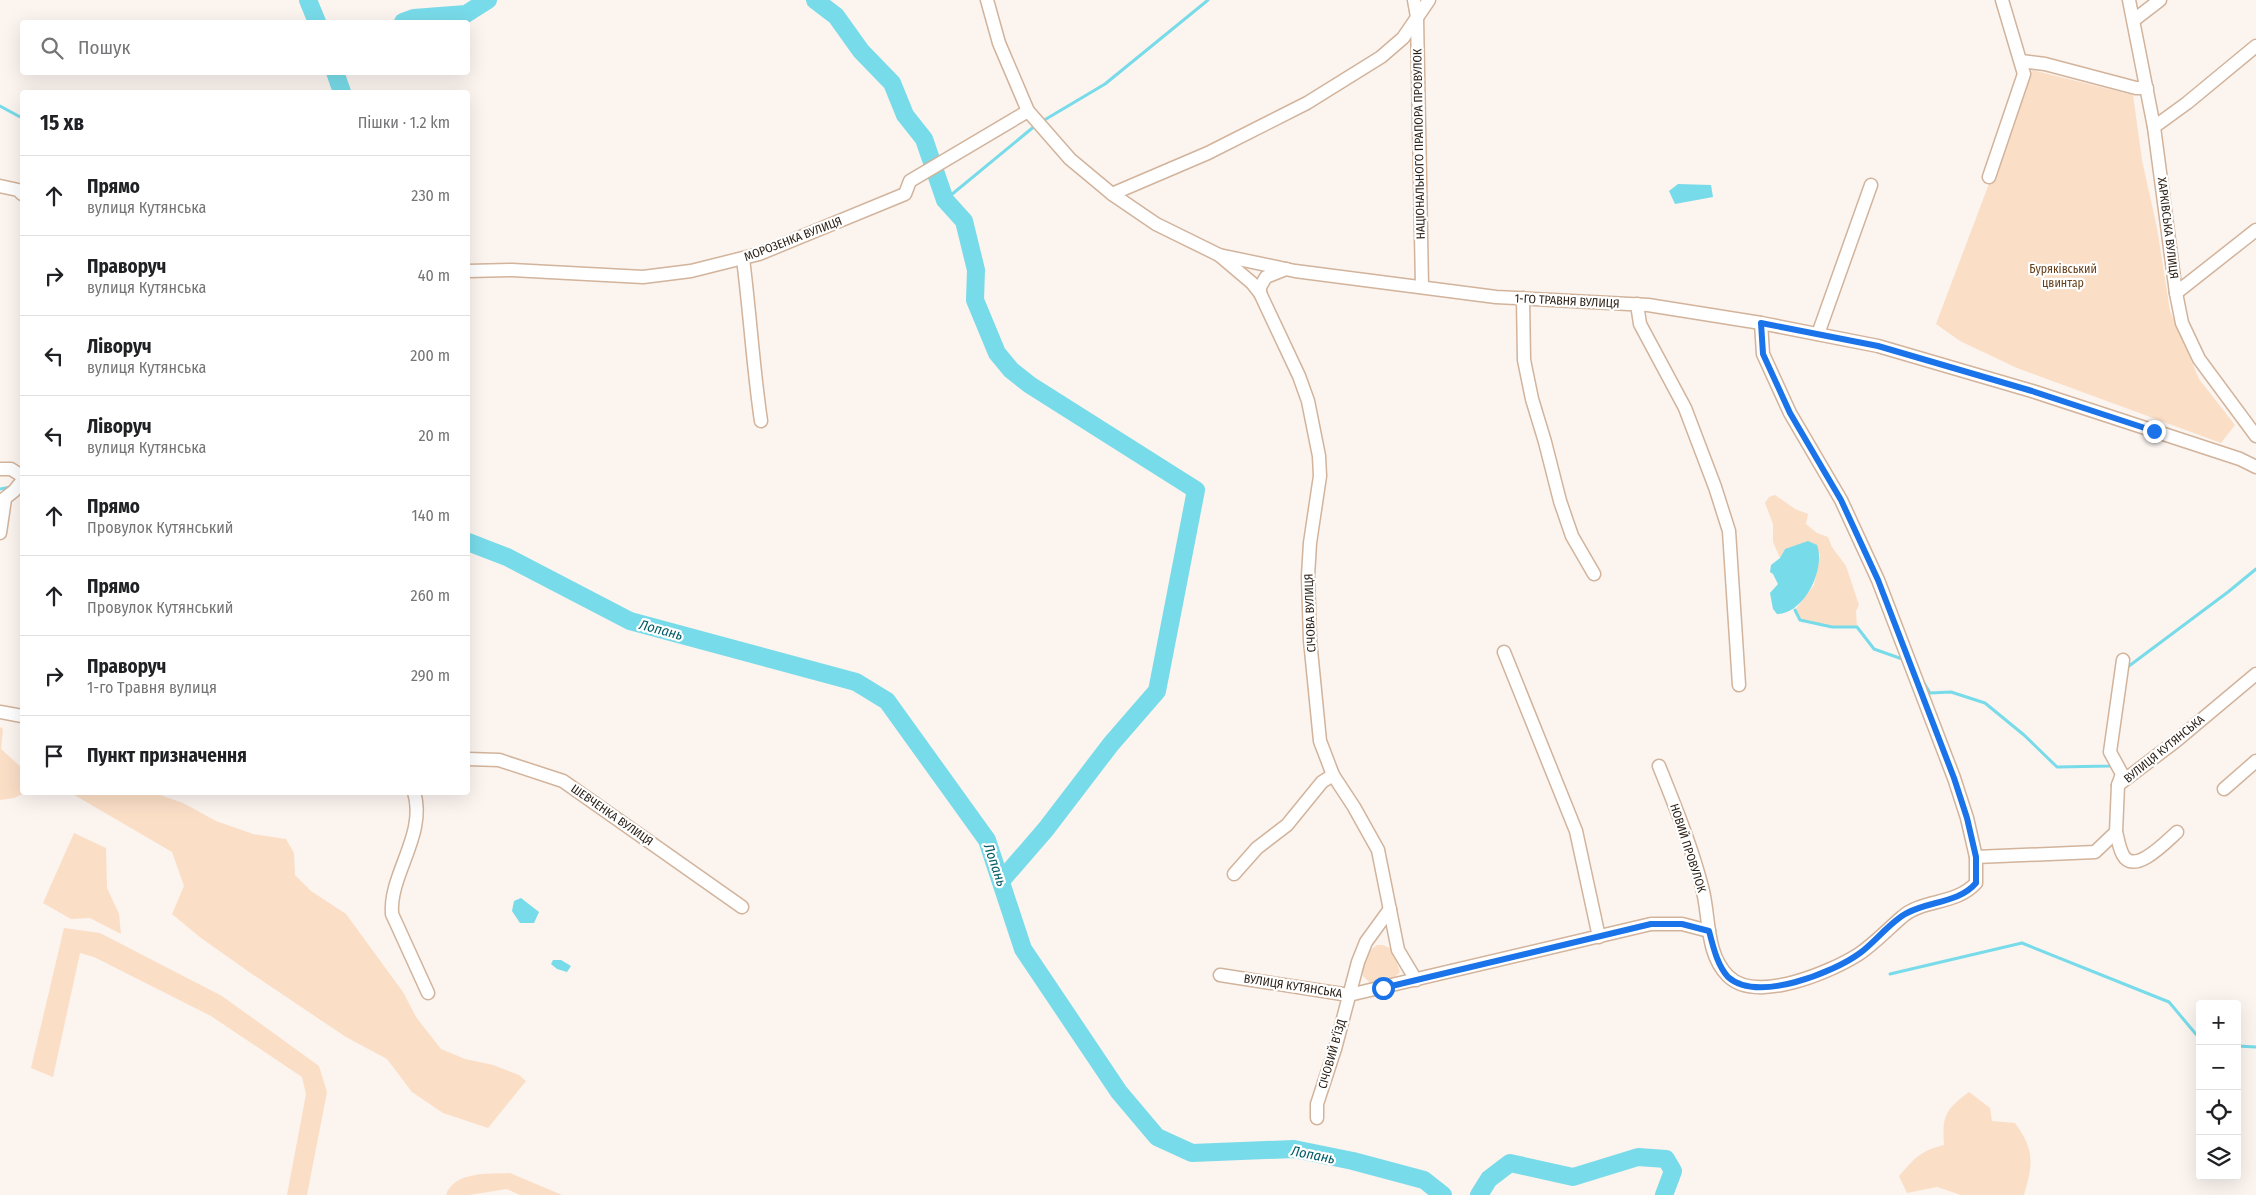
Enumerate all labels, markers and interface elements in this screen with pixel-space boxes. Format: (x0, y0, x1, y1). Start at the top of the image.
search box (20, 20, 470, 75)
icon: search (38, 34, 66, 62)
text: Пошук (78, 36, 130, 59)
street label: НАЦІОНАЛЬНОГО ПРАПОРА ПРОВУЛОК (1410, 48, 1428, 240)
text: 15 хв (40, 110, 84, 136)
text: Пішки · 1.2 km (358, 113, 450, 132)
text: Прямо (87, 175, 140, 198)
street label: ХАРКІВСЬКА ВУЛИЦЯ (2155, 176, 2181, 280)
icon: ahead (40, 182, 68, 210)
text: 230 m (411, 186, 450, 205)
text: вулиця Кутянська (87, 198, 206, 217)
street label: МОРОЗЕНКА ВУЛИЦЯ (742, 214, 844, 264)
text: Праворуч (87, 255, 166, 278)
icon: right (40, 262, 68, 290)
park label: Буряківський цвинтар (2029, 262, 2097, 290)
text: 40 m (418, 266, 450, 285)
text: вулиця Кутянська (87, 278, 206, 297)
street label: 1-ГО ТРАВНЯ ВУЛИЦЯ (1514, 291, 1620, 311)
text: Ліворуч (87, 335, 152, 358)
icon: left (40, 342, 68, 370)
text: 200 m (410, 346, 450, 365)
text: вулиця Кутянська (87, 358, 206, 377)
text: Ліворуч (87, 415, 152, 438)
route end (2143, 420, 2166, 443)
icon: left (40, 422, 68, 450)
text: 20 m (419, 426, 450, 445)
text: вулиця Кутянська (87, 438, 206, 457)
text: Прямо (87, 495, 140, 518)
icon: ahead (40, 502, 68, 530)
text: 140 m (412, 506, 450, 525)
text: Провулок Кутянський (87, 518, 233, 537)
street label: СІЧОВА ВУЛИЦЯ (1302, 573, 1318, 653)
text: Прямо (87, 575, 140, 598)
icon: ahead (40, 582, 68, 610)
text: 260 m (411, 586, 450, 605)
text: Провулок Кутянський (87, 598, 233, 617)
water label: Лопань (637, 616, 684, 644)
text: Праворуч (87, 655, 166, 678)
icon: right (40, 662, 68, 690)
text: 290 m (411, 666, 450, 685)
text: 1-го Травня вулиця (87, 678, 217, 697)
street label: ВУЛИЦЯ КУТЯНСЬКА (2121, 712, 2208, 786)
icon: arrive (40, 742, 68, 770)
text: Пункт призначення (87, 744, 247, 767)
street label: ШЕВЧЕНКА ВУЛИЦЯ (568, 781, 656, 849)
street label: НОВИЙ ПРОВУЛОК (1667, 801, 1710, 895)
water label: Лопань (979, 840, 1010, 889)
street label: ВУЛИЦЯ КУТЯНСЬКА (1243, 971, 1344, 1001)
route start (1372, 977, 1395, 1000)
map controls (2196, 1000, 2241, 1180)
button: + (2196, 1000, 2241, 1045)
street label: СІЧОВИЙ В’ЇЗД (1314, 1017, 1349, 1090)
button: − (2196, 1045, 2241, 1090)
button: locate (2196, 1090, 2241, 1135)
button: layers (2196, 1135, 2241, 1180)
water label: Лопань (1289, 1142, 1336, 1168)

